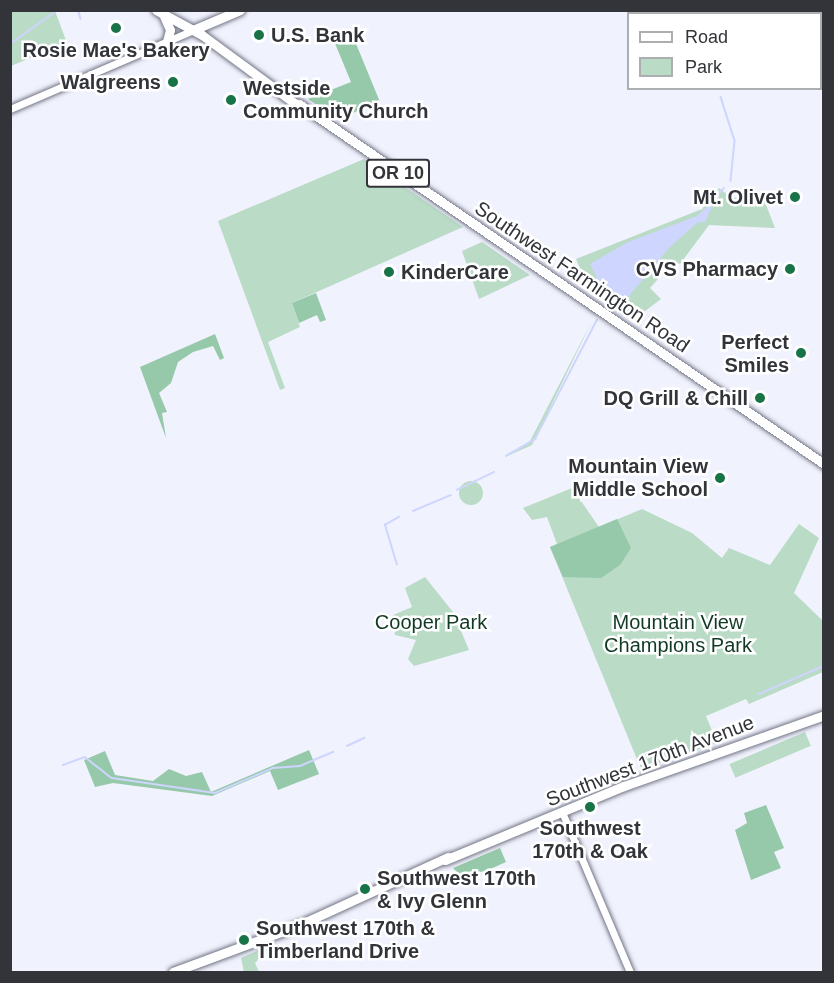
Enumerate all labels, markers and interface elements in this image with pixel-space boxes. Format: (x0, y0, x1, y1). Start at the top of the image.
legend (627, 12, 822, 90)
marker: Rosie Mae's Bakery (109, 21, 123, 35)
place label: U.S. Bank (271, 23, 364, 47)
text: Road (685, 27, 728, 47)
marker: U.S. Bank (252, 28, 266, 42)
place label: Rosie Mae's Bakery (22, 38, 210, 62)
text: Park (685, 57, 722, 77)
place label: Walgreens (61, 70, 161, 94)
marker: Walgreens (166, 75, 180, 89)
place label: Westside Community Church (243, 77, 429, 124)
marker: Westside Community Church (224, 93, 238, 107)
road number: OR 10 (365, 158, 431, 188)
place label: Mt. Olivet (693, 185, 783, 209)
marker: Mt. Olivet (788, 190, 802, 204)
street label: Southwest Farmington Road (470, 196, 694, 358)
place label: CVS Pharmacy (636, 257, 778, 281)
place label: KinderCare (401, 260, 509, 284)
marker: CVS Pharmacy (783, 262, 797, 276)
marker: KinderCare (382, 265, 396, 279)
place label: Perfect Smiles (721, 330, 789, 377)
marker: Perfect Smiles (794, 346, 808, 360)
place label: DQ Grill & Chill (604, 386, 748, 410)
marker: DQ Grill & Chill (753, 391, 767, 405)
place label: Mountain View Middle School (568, 454, 708, 501)
marker: Mountain View Middle School (713, 471, 727, 485)
park label: Cooper Park (375, 610, 487, 634)
park label: Mountain View Champions Park (604, 610, 752, 657)
street label: Southwest 170th Avenue (542, 710, 758, 812)
marker: Southwest 170th & Oak (583, 800, 597, 814)
place label: Southwest 170th & Oak (532, 816, 648, 863)
place label: Southwest 170th & Ivy Glenn (377, 866, 536, 913)
marker: Southwest 170th & Ivy Glenn (358, 882, 372, 896)
place label: Southwest 170th & Timberland Drive (256, 916, 435, 963)
marker: Southwest 170th & Timberland Drive (237, 933, 251, 947)

